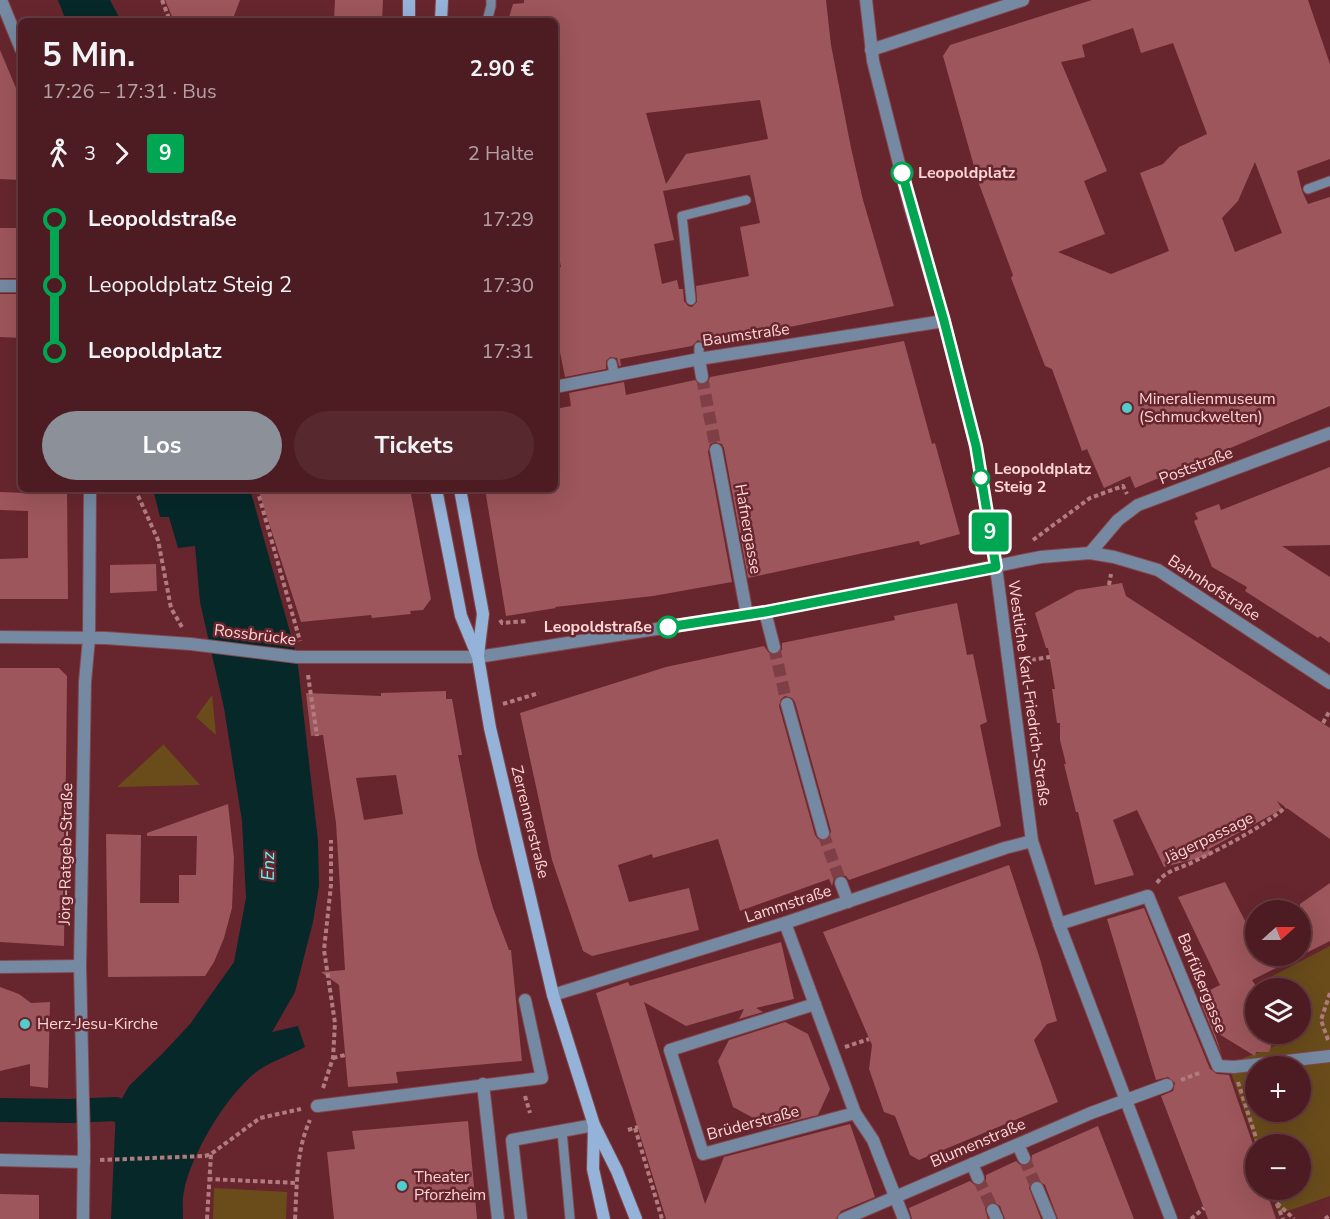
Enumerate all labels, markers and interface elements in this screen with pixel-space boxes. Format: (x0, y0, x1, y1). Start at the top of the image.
text: 5 Min. (42, 33, 135, 78)
text: 2.90 € (470, 54, 534, 84)
text: 17:26 – 17:31 · Bus (42, 78, 217, 105)
icon: walk (42, 137, 75, 170)
icon: forward (105, 137, 138, 170)
text: 9 (159, 139, 172, 167)
text: 3 (84, 140, 96, 167)
text: 2 Halte (468, 140, 534, 167)
marker: Leopoldplatz (891, 162, 913, 184)
place label: Leopoldplatz (918, 162, 1016, 184)
text: Leopoldstraße (88, 204, 237, 234)
text: 17:29 (481, 206, 534, 233)
text: Leopoldplatz Steig 2 (88, 270, 292, 300)
text: 17:30 (481, 272, 534, 299)
street label: Baumstraße (701, 318, 791, 352)
text: Leopoldplatz (88, 336, 222, 366)
text: 17:31 (481, 338, 534, 365)
place label: Mineralienmuseum (Schmuckwelten) (1139, 388, 1276, 428)
marker: Mineralienmuseum (Schmuckwelten) (1120, 401, 1134, 415)
button: Los (42, 411, 282, 480)
button: Tickets (294, 411, 534, 480)
street label: Poststraße (1156, 442, 1236, 490)
place label: Leopoldplatz Steig 2 (994, 458, 1092, 498)
marker: Leopoldplatz Steig 2 (972, 469, 990, 487)
street label: Hafnergasse (729, 482, 767, 576)
line badge: 9 (970, 512, 1010, 552)
text: 9 (984, 518, 996, 546)
street label: Bahnhofstraße (1163, 550, 1265, 626)
street label: Westliche Karl-Friedrich-Straße (1002, 579, 1056, 807)
place label: Leopoldstraße (544, 616, 652, 638)
marker: Leopoldstraße (657, 616, 679, 638)
street label: Rossbrücke (213, 619, 297, 651)
street label: Zerrennerstraße (505, 763, 555, 881)
street label: Jörg-Ratgeb-Straße (54, 783, 78, 926)
street label: Jägerpassage (1160, 807, 1257, 870)
water label: Enz (256, 851, 280, 881)
street label: Lammstraße (742, 880, 834, 928)
north arrow (1245, 900, 1311, 966)
map controls (1245, 900, 1311, 1200)
street label: Barfüßergasse (1172, 930, 1232, 1036)
button: layers (1245, 978, 1311, 1044)
place label: Herz-Jesu-Kirche (37, 1013, 158, 1035)
marker: Herz-Jesu-Kirche (18, 1017, 32, 1031)
button: + (1245, 1056, 1311, 1122)
street label: Brüderstraße (704, 1100, 802, 1146)
street label: Blumenstraße (927, 1113, 1029, 1173)
button: − (1245, 1134, 1311, 1200)
place label: Theater Pforzheim (414, 1166, 486, 1206)
marker: Theater Pforzheim (395, 1179, 409, 1193)

